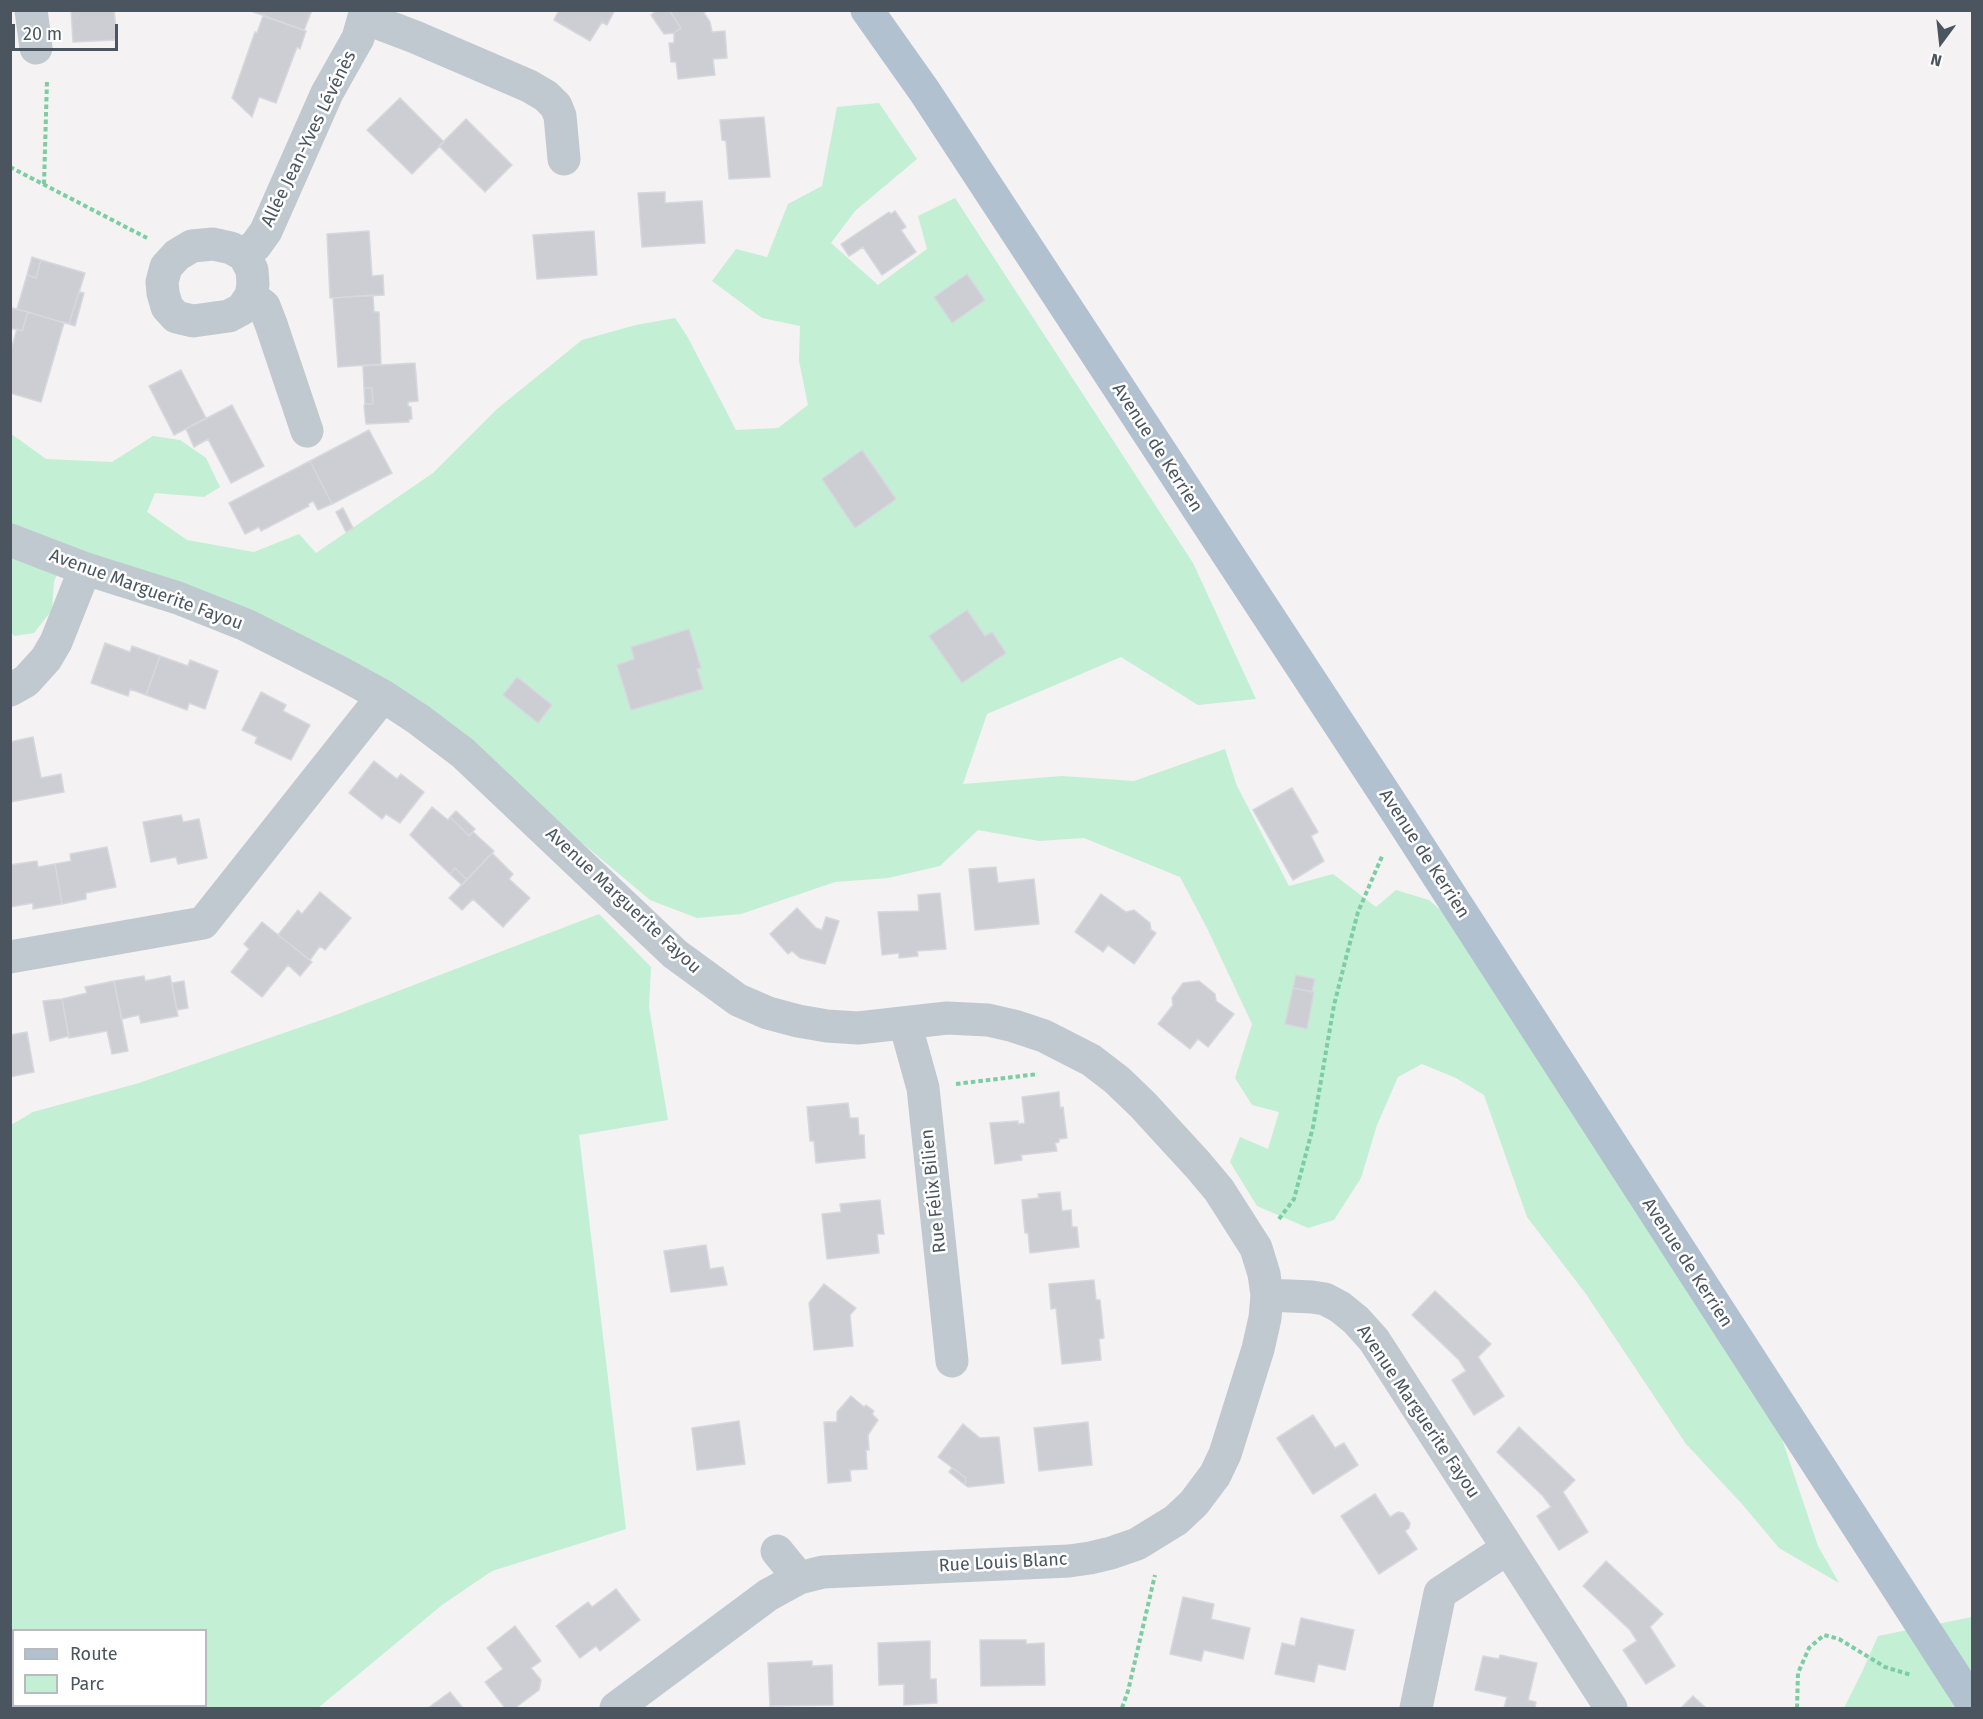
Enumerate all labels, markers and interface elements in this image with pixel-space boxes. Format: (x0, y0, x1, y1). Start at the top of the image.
scale bar (15, 12, 122, 50)
north arrow (1911, 12, 1971, 72)
text: 20 m (23, 23, 62, 45)
street label: Allée Jean-Yves Lévénès (257, 47, 361, 231)
text: N (1929, 49, 1944, 70)
street label: Avenue de Kerrien (1107, 379, 1207, 517)
street label: Avenue Marguerite Fayou (46, 545, 246, 635)
street label: Avenue de Kerrien (1374, 785, 1474, 923)
street label: Avenue Marguerite Fayou (541, 823, 705, 979)
street label: Rue Félix Bilien (917, 1128, 951, 1254)
street label: Avenue de Kerrien (1637, 1194, 1737, 1332)
street label: Avenue Marguerite Fayou (1352, 1321, 1484, 1503)
street label: Rue Louis Blanc (938, 1549, 1068, 1577)
legend (12, 1629, 207, 1707)
text: Route (70, 1643, 118, 1665)
text: Parc (70, 1673, 104, 1695)

